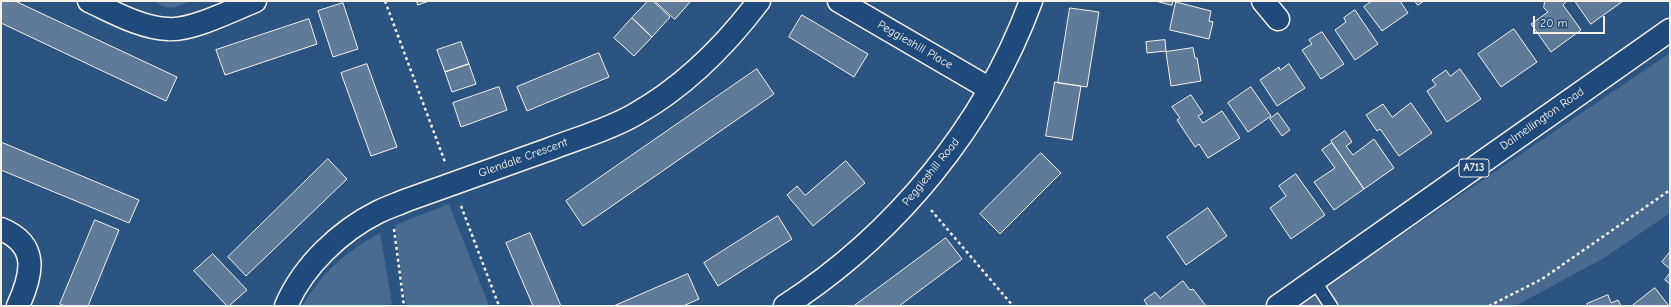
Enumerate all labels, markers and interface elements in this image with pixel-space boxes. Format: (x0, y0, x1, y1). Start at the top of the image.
scale bar (1535, 8, 1607, 34)
text: 20 m (1540, 16, 1568, 30)
street label: Peggieshill Place (875, 18, 955, 72)
street label: Dalmellington Road (1497, 85, 1587, 153)
street label: Glendale Crescent (476, 135, 570, 181)
street label: Peggieshill Road (899, 135, 963, 209)
road number: A713 (1459, 159, 1489, 177)

